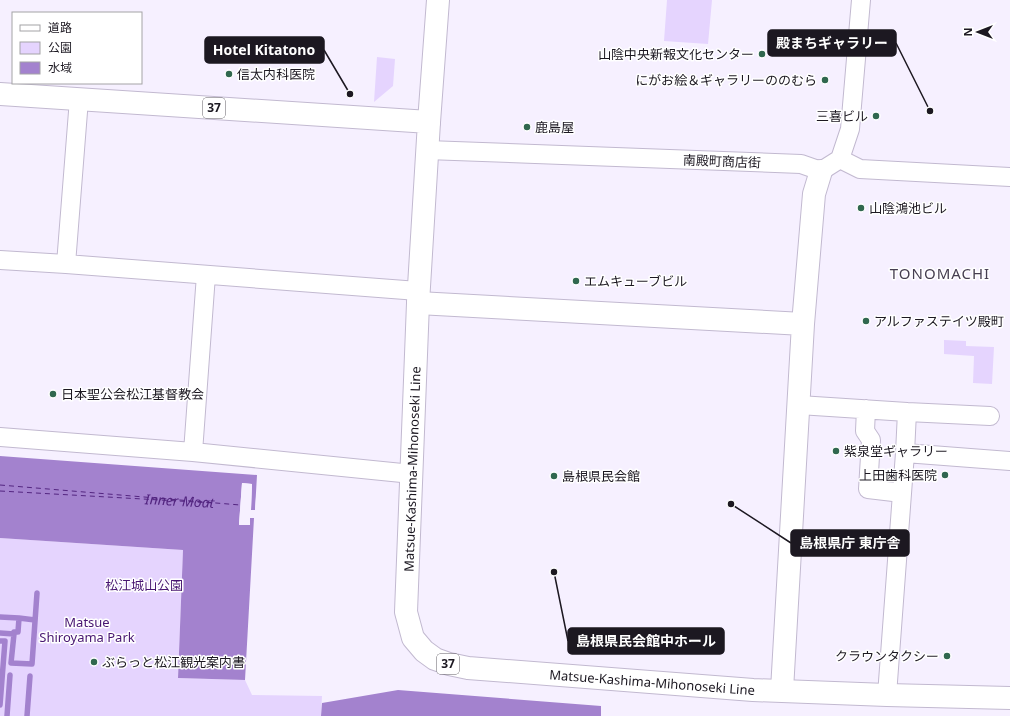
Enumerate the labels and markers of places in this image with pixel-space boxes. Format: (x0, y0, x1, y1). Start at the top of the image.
callout: 殿まちギャラリー (768, 30, 896, 56)
callout: Hotel Kitatono (205, 37, 324, 63)
place label: 山陰中央新報文化センター (598, 45, 754, 63)
marker: 山陰中央新報文化センター (757, 49, 767, 59)
place label: 信太内科医院 (237, 65, 315, 83)
marker: 信太内科医院 (224, 69, 234, 79)
place label: にがお絵＆ギャラリーののむら (635, 71, 817, 89)
marker: にがお絵＆ギャラリーののむら (820, 75, 830, 85)
place label: 三喜ビル (816, 107, 868, 125)
marker: 三喜ビル (871, 111, 881, 121)
place label: 鹿島屋 (535, 118, 574, 136)
marker: 鹿島屋 (522, 122, 532, 132)
place label: 山陰鴻池ビル (869, 199, 947, 217)
marker: 山陰鴻池ビル (856, 203, 866, 213)
place label: エムキューブビル (584, 272, 687, 290)
marker: エムキューブビル (571, 276, 581, 286)
place label: アルファステイツ殿町 (874, 312, 1004, 330)
marker: アルファステイツ殿町 (861, 316, 871, 326)
place label: 日本聖公会松江基督教会 (61, 385, 204, 403)
marker: 日本聖公会松江基督教会 (48, 389, 58, 399)
place label: 紫泉堂ギャラリー (844, 442, 948, 460)
marker: 紫泉堂ギャラリー (831, 446, 841, 456)
place label: 上田歯科医院 (859, 466, 937, 484)
place label: 島根県民会館 (562, 467, 640, 485)
marker: 上田歯科医院 (940, 470, 950, 480)
marker: 島根県民会館 (549, 471, 559, 481)
callout: 島根県庁 東庁舎 (791, 530, 909, 556)
callout: 島根県民会館中ホール (568, 628, 724, 654)
place label: クラウンタクシー (835, 647, 939, 665)
marker: クラウンタクシー (942, 651, 952, 661)
place label: ぶらっと松江観光案内書 (102, 653, 245, 671)
marker: ぶらっと松江観光案内書 (89, 657, 99, 667)

